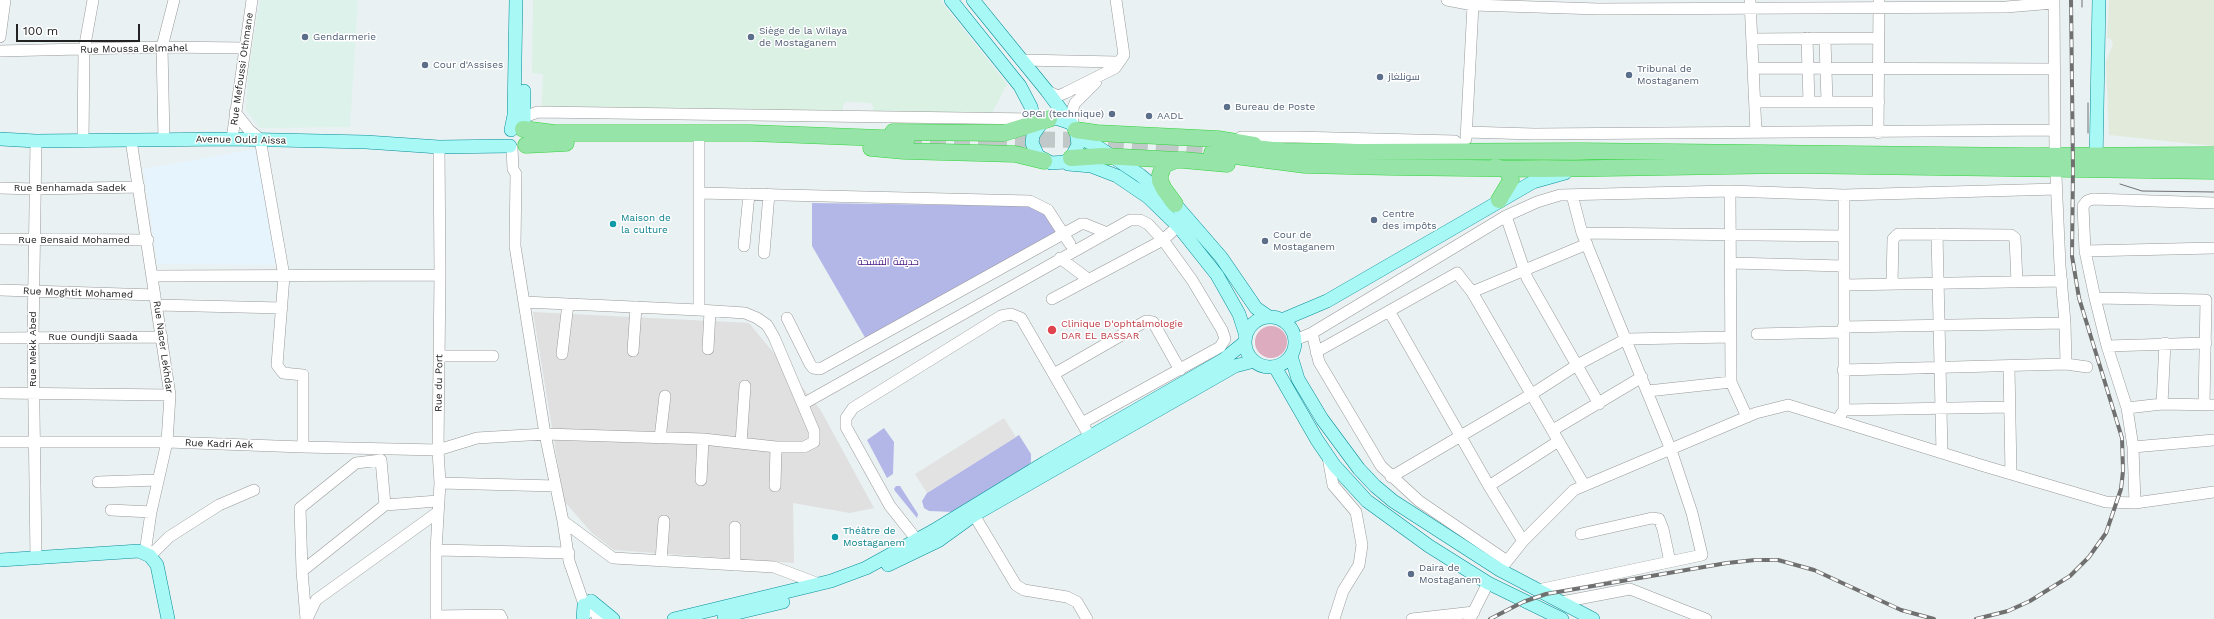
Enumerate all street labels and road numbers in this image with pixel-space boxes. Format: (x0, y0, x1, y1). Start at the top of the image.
street label: Rue Mefoussi Othmane (228, 12, 256, 126)
street label: Rue Moussa Belmahel (80, 42, 188, 56)
street label: Avenue Ould Aissa (196, 133, 286, 147)
street label: Rue Benhamada Sadek (14, 182, 126, 194)
street label: Rue Bensaid Mohamed (18, 234, 130, 246)
street label: Rue Moghtit Mohamed (23, 285, 133, 301)
street label: Rue Nacer Lekhdar (151, 300, 175, 394)
street label: Rue Mekk Abed (27, 311, 39, 387)
street label: Rue Oundjli Saada (48, 331, 138, 343)
street label: Rue du Port (432, 354, 446, 412)
street label: Rue Kadri Aek (185, 437, 253, 451)

